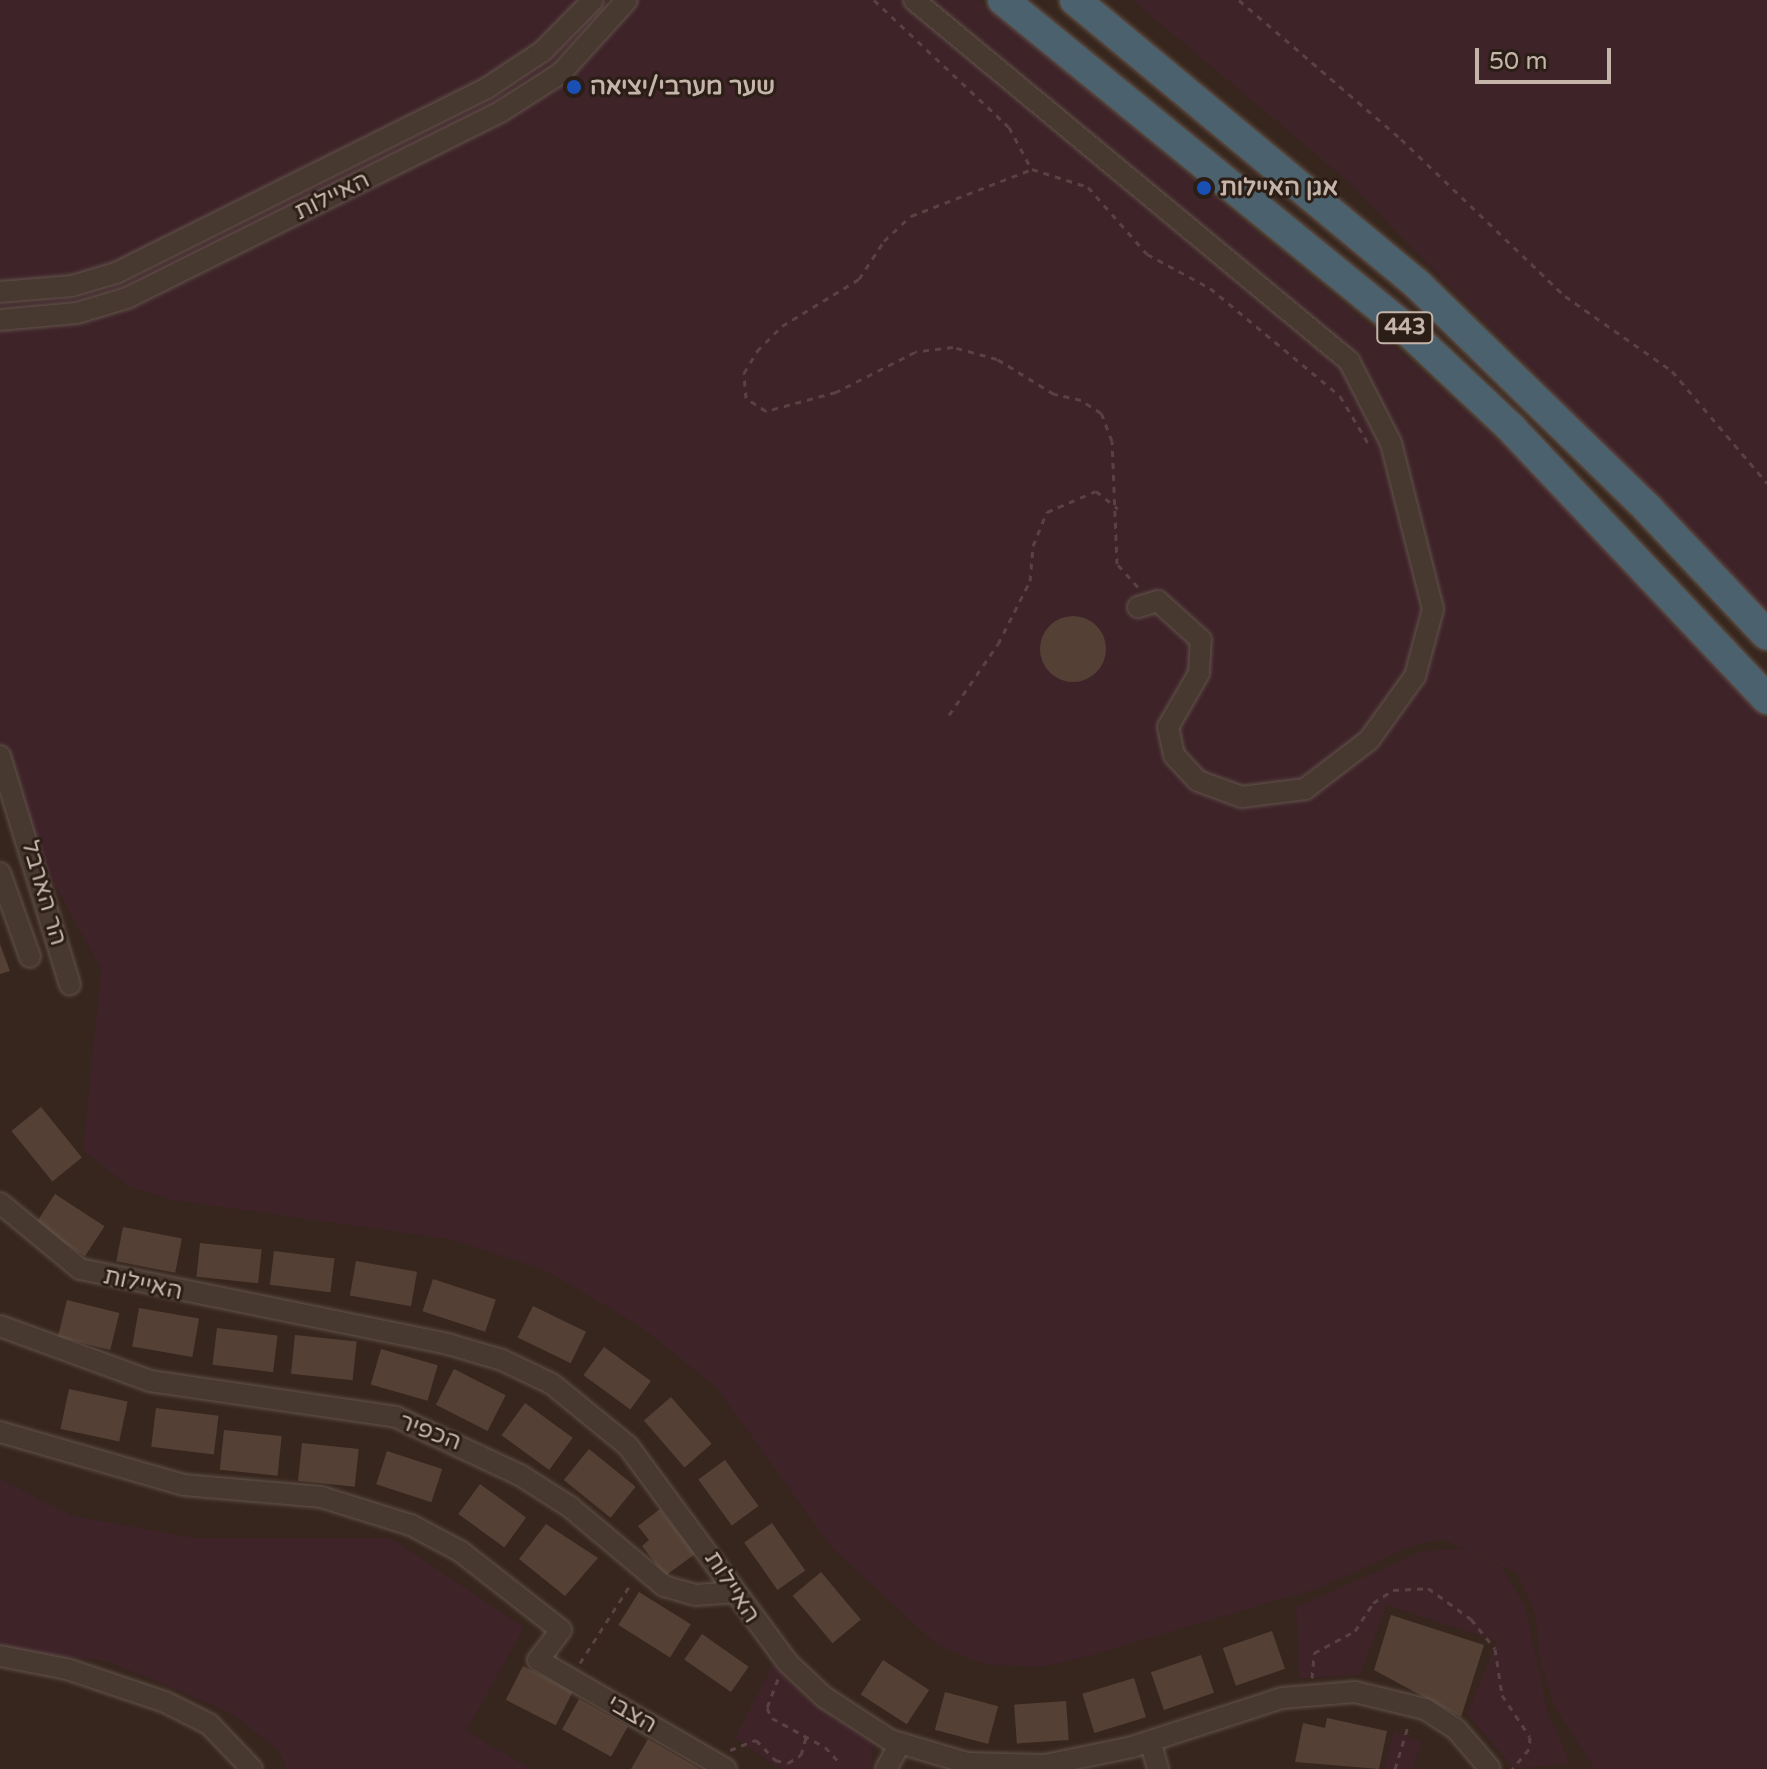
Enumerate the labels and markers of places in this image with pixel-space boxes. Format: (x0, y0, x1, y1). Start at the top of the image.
place label: שער מערבי/יציאה (590, 73, 775, 101)
marker: שער מערבי/יציאה (565, 78, 583, 96)
place label: אגן האיילות (1220, 174, 1338, 202)
marker: אגן האיילות (1195, 179, 1213, 197)

